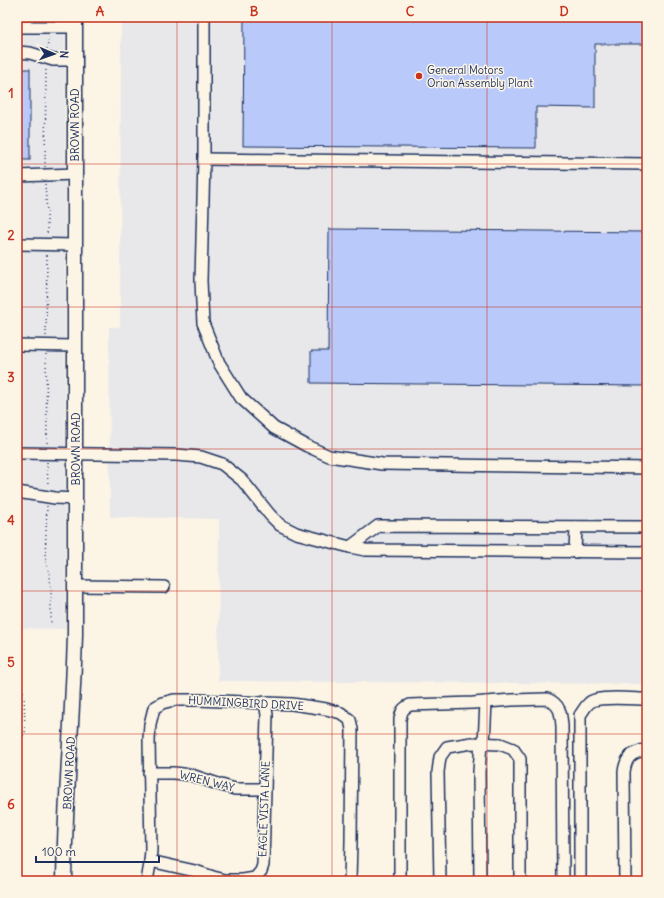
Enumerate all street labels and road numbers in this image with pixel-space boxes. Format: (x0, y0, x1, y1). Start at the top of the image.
street label: BROWN ROAD (68, 88, 82, 162)
street label: BROWN ROAD (69, 412, 83, 486)
street label: HUMMINGBIRD DRIVE (188, 693, 304, 713)
street label: BROWN ROAD (60, 736, 78, 810)
street label: EAGLE VISTA LANE (255, 761, 273, 857)
street label: WREN WAY (178, 767, 236, 795)

